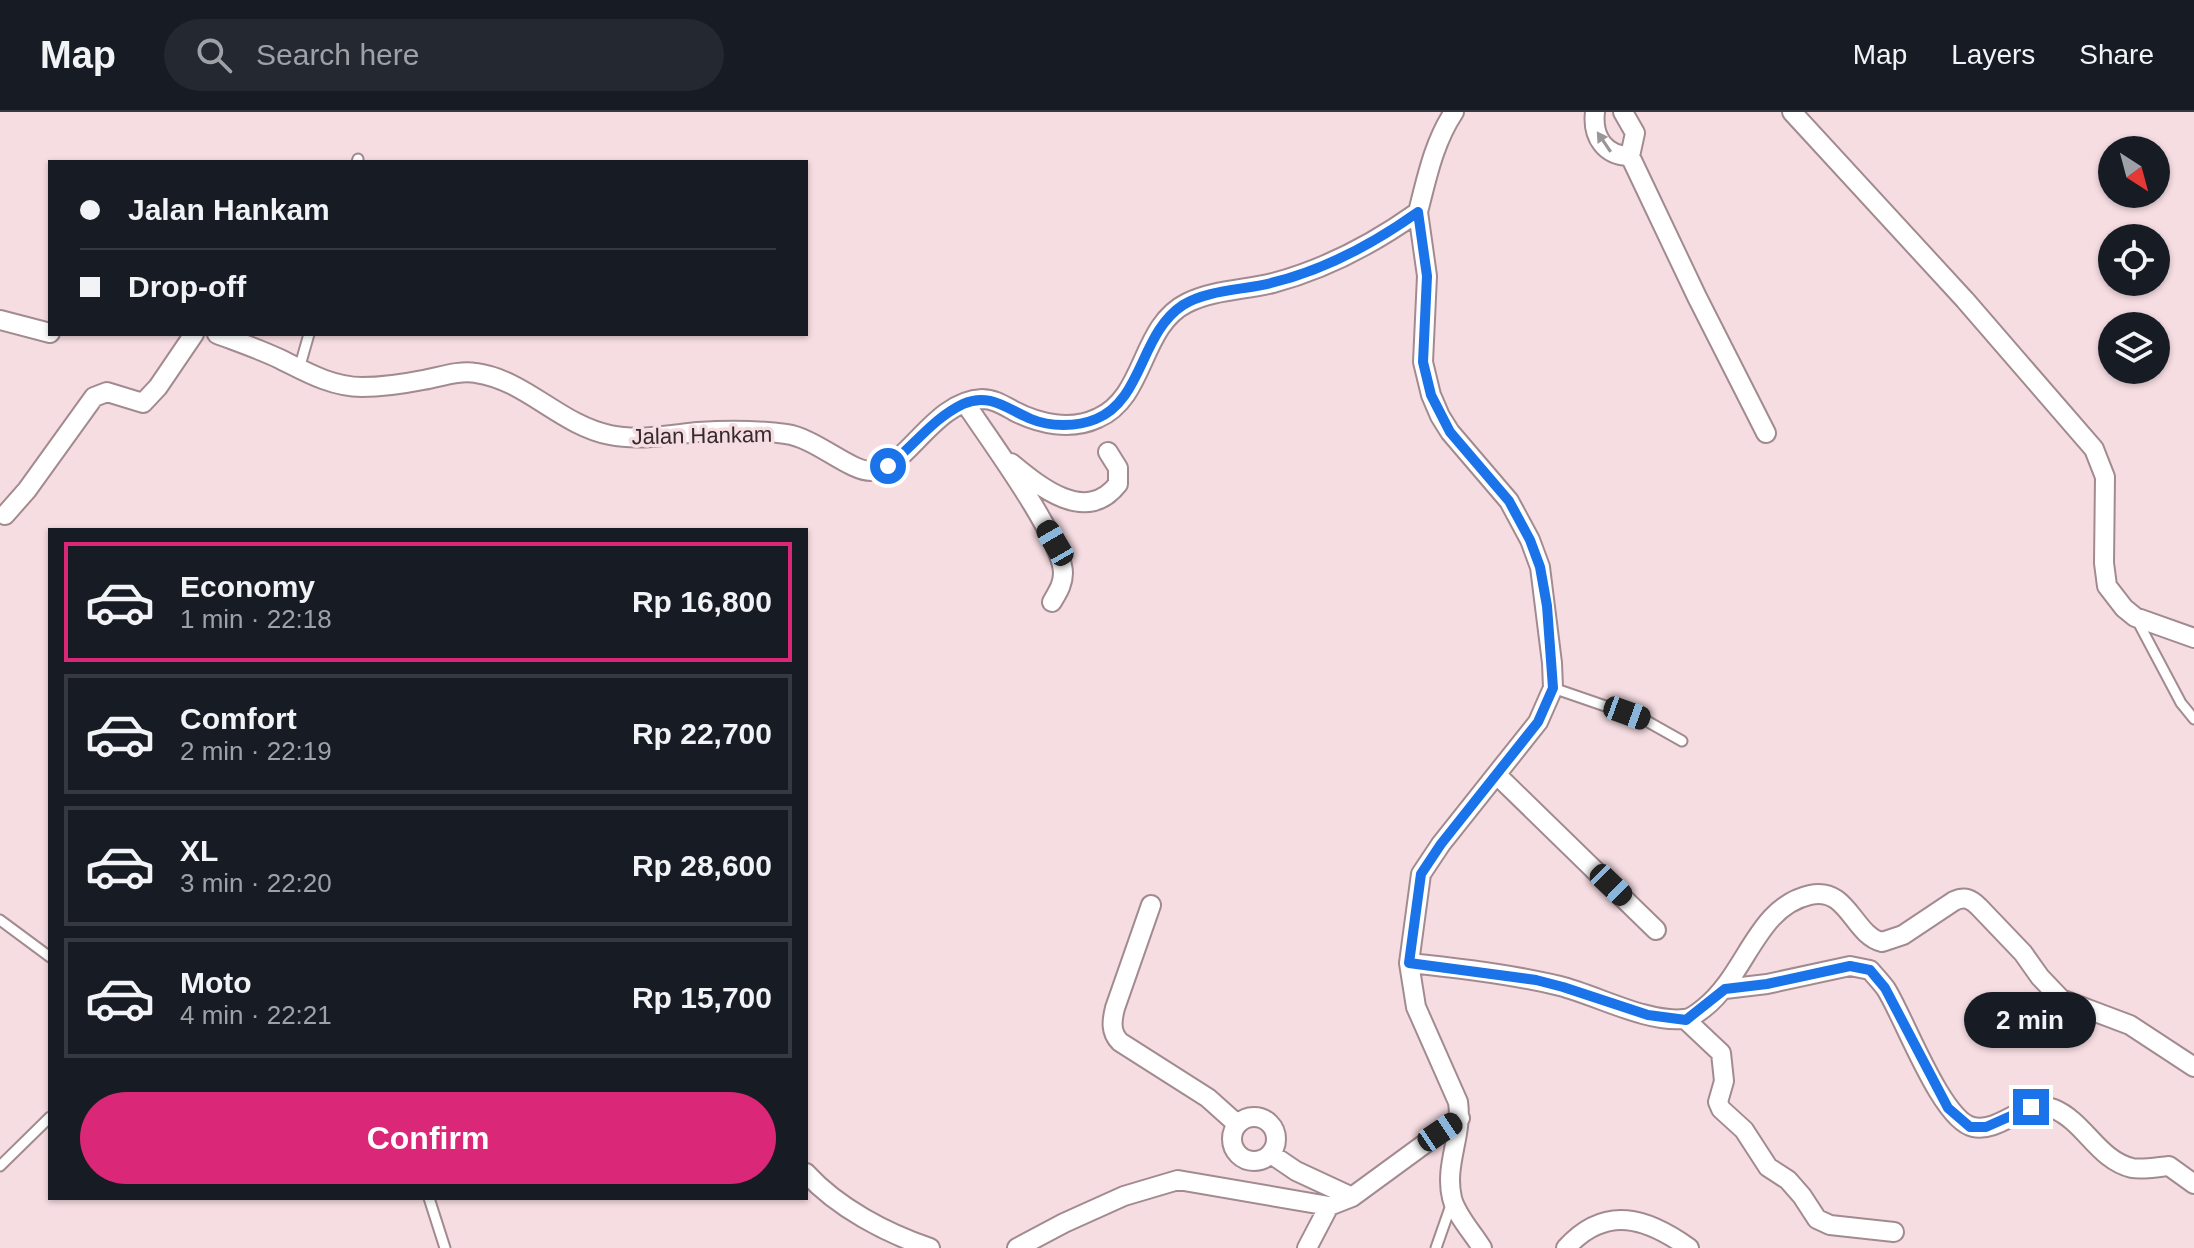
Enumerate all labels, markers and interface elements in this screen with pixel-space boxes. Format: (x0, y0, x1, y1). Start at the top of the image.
search box (164, 19, 724, 91)
icon: search (192, 33, 236, 77)
text: Map (40, 34, 116, 76)
text: Search here (256, 38, 419, 71)
text: Map (1853, 39, 1907, 70)
text: Layers (1951, 39, 2035, 70)
text: Share (2079, 39, 2154, 70)
one-way arrow (1596, 131, 1612, 153)
north arrow (2098, 136, 2170, 208)
map controls (2098, 136, 2170, 384)
text: Jalan Hankam (128, 193, 330, 226)
button: locate (2098, 224, 2170, 296)
text: Drop-off (128, 270, 246, 303)
button: layers (2098, 312, 2170, 384)
street label: Jalan Hankam (631, 422, 773, 449)
route start (870, 448, 906, 484)
car (1033, 516, 1077, 570)
icon: car (84, 566, 156, 638)
text: Economy (180, 570, 315, 603)
text: Rp 16,800 (632, 585, 772, 618)
text: 1 min · 22:18 (180, 604, 332, 634)
car (1600, 694, 1654, 732)
icon: car (84, 698, 156, 770)
text: Comfort (180, 702, 297, 735)
text: Rp 22,700 (632, 717, 772, 750)
text: 2 min · 22:19 (180, 736, 332, 766)
icon: car (84, 830, 156, 902)
text: XL (180, 834, 218, 867)
text: Rp 28,600 (632, 849, 772, 882)
car (1585, 860, 1637, 910)
text: 3 min · 22:20 (180, 868, 332, 898)
icon: car (84, 962, 156, 1034)
text: Moto (180, 966, 252, 999)
text: Rp 15,700 (632, 981, 772, 1014)
callout: 2 min (1965, 991, 2097, 1047)
text: 4 min · 22:21 (180, 1000, 332, 1030)
text: 2 min (1996, 1005, 2064, 1035)
route end (2013, 1089, 2049, 1125)
button: Confirm (80, 1092, 776, 1184)
car (1413, 1109, 1467, 1155)

